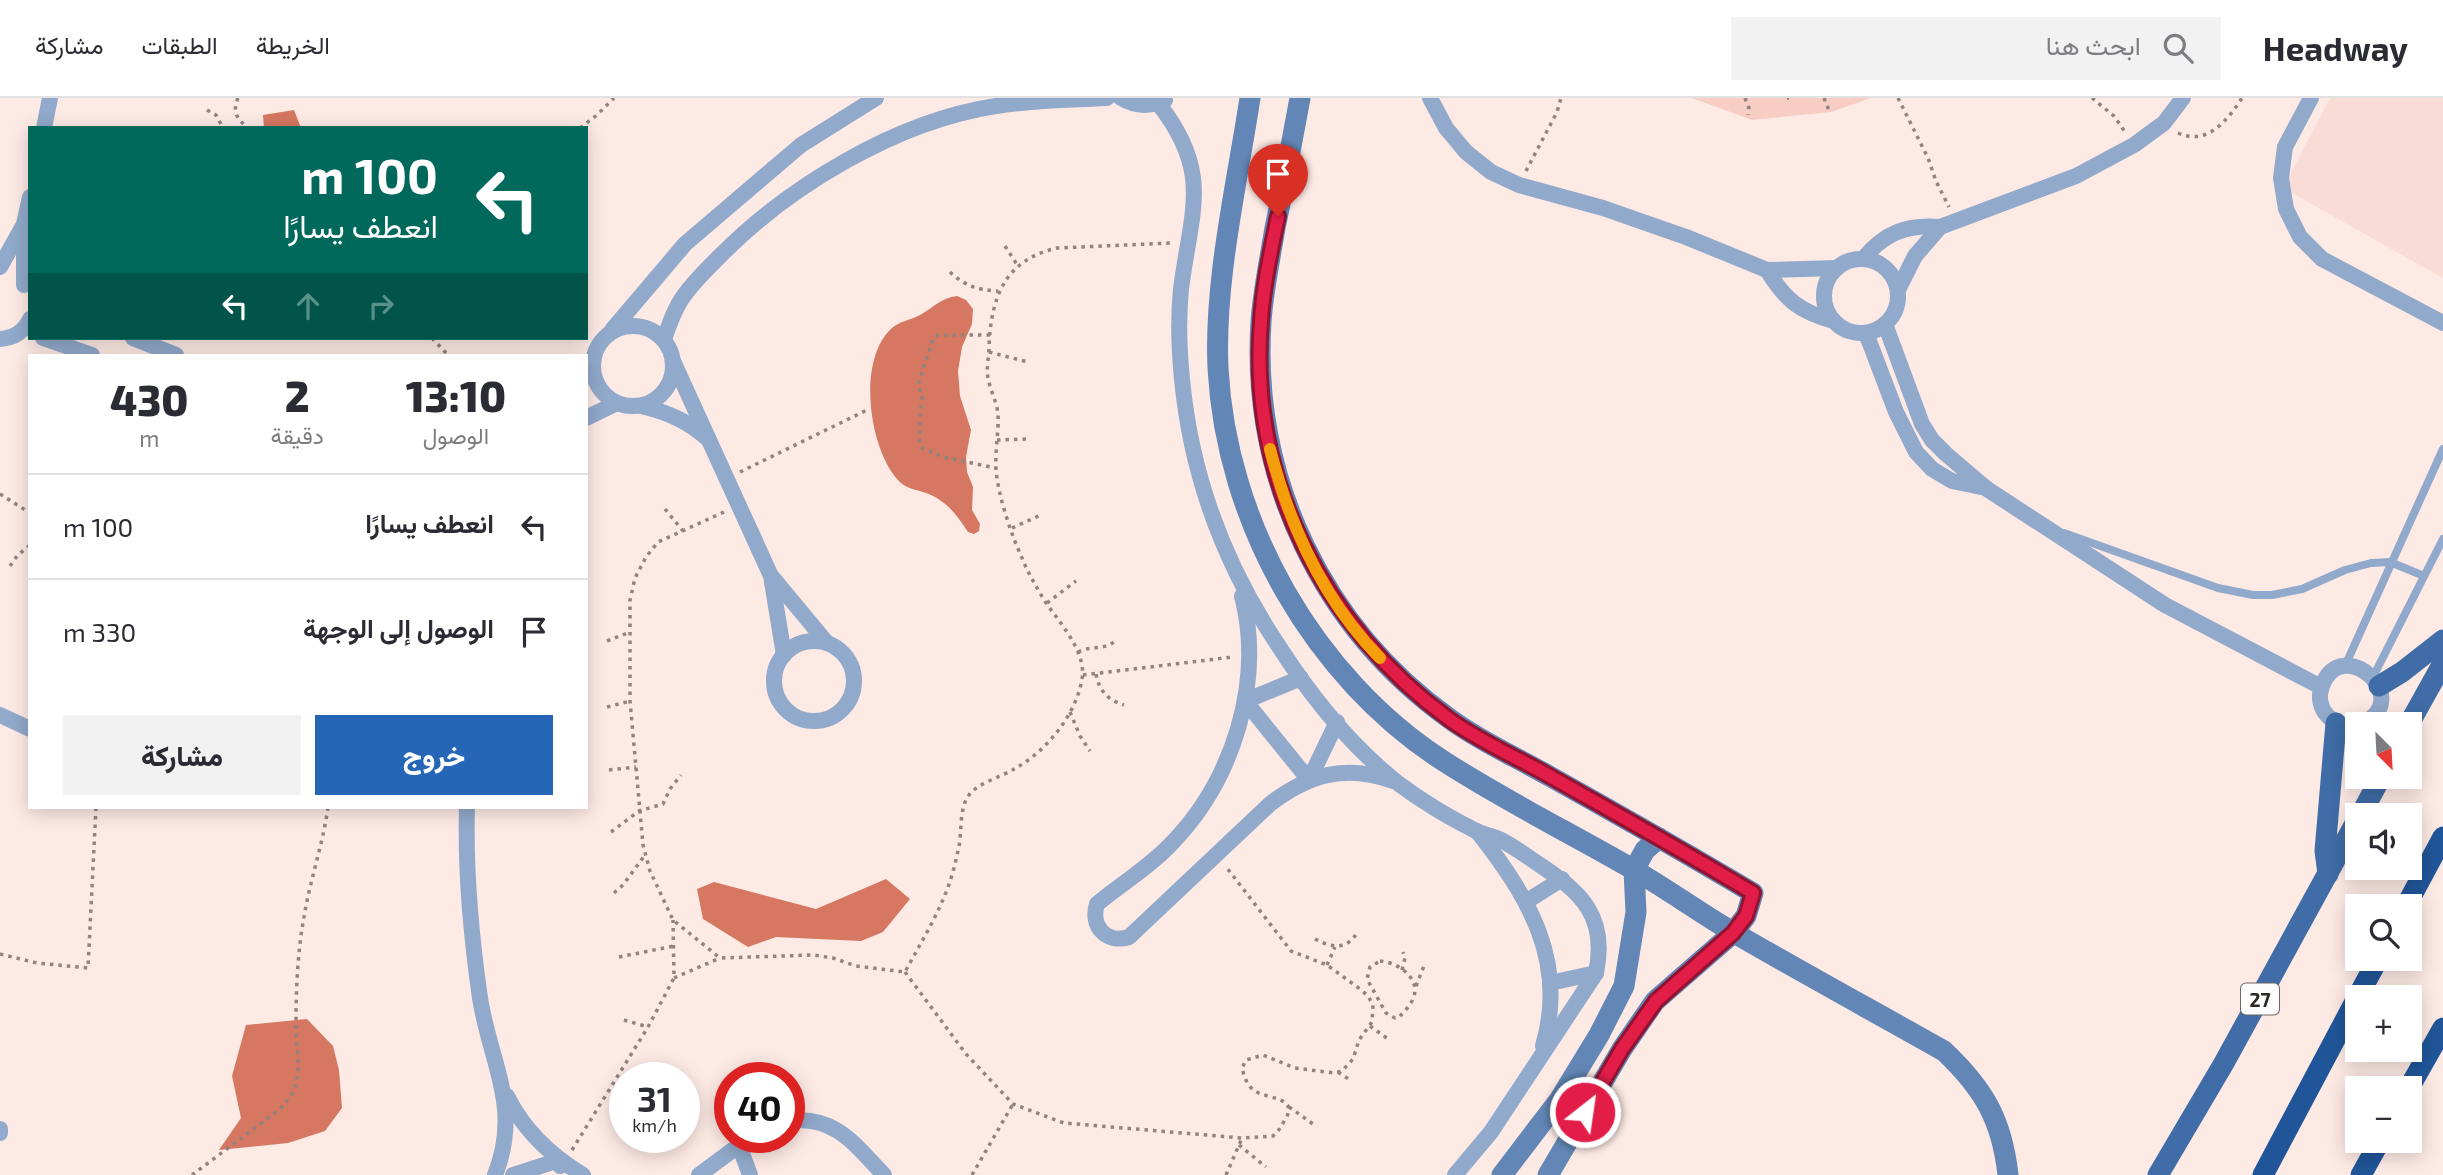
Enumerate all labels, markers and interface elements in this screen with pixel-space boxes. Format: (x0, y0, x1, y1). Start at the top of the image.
search box (1731, 17, 2221, 80)
text: Headway (2263, 28, 2408, 68)
text: ابحث هنا (2046, 29, 2141, 60)
icon: search (2159, 29, 2197, 67)
text: مشاركة (35, 30, 103, 59)
text: الطبقات (141, 30, 218, 59)
text: الخريطة (256, 30, 330, 59)
pin (1248, 144, 1308, 216)
text: 100 m (301, 145, 438, 204)
icon: left (462, 154, 553, 245)
icon: arrive (1259, 155, 1297, 193)
text: انعطف يسارًا (283, 206, 438, 244)
icon: left (216, 287, 254, 325)
icon: ahead (289, 287, 327, 325)
icon: right (362, 287, 400, 325)
text: 2 (285, 370, 309, 420)
text: 13:10 (406, 370, 506, 420)
text: 430 (110, 374, 188, 424)
text: دقيقة (270, 421, 324, 449)
text: الوصول (423, 421, 489, 449)
text: m (139, 424, 159, 452)
text: انعطف يسارًا (365, 507, 494, 538)
icon: left (515, 508, 553, 546)
text: 100 m (63, 511, 133, 542)
text: الوصول إلى الوجهة (303, 612, 494, 643)
icon: arrive (515, 613, 553, 651)
text: 330 m (63, 616, 136, 647)
north arrow (2345, 712, 2422, 789)
map controls (2345, 712, 2422, 1153)
button: مشاركة (63, 715, 301, 795)
button: خروج (315, 715, 553, 795)
button: sound (2345, 803, 2422, 880)
button: search (2345, 894, 2422, 971)
road number: 27 (2241, 984, 2279, 1015)
button: + (2345, 985, 2422, 1062)
speed limit sign: 40 (714, 1062, 805, 1153)
position arrow (1548, 1075, 1622, 1149)
button: − (2345, 1076, 2422, 1153)
text: 31 (637, 1077, 672, 1119)
text: km/h (632, 1114, 677, 1136)

